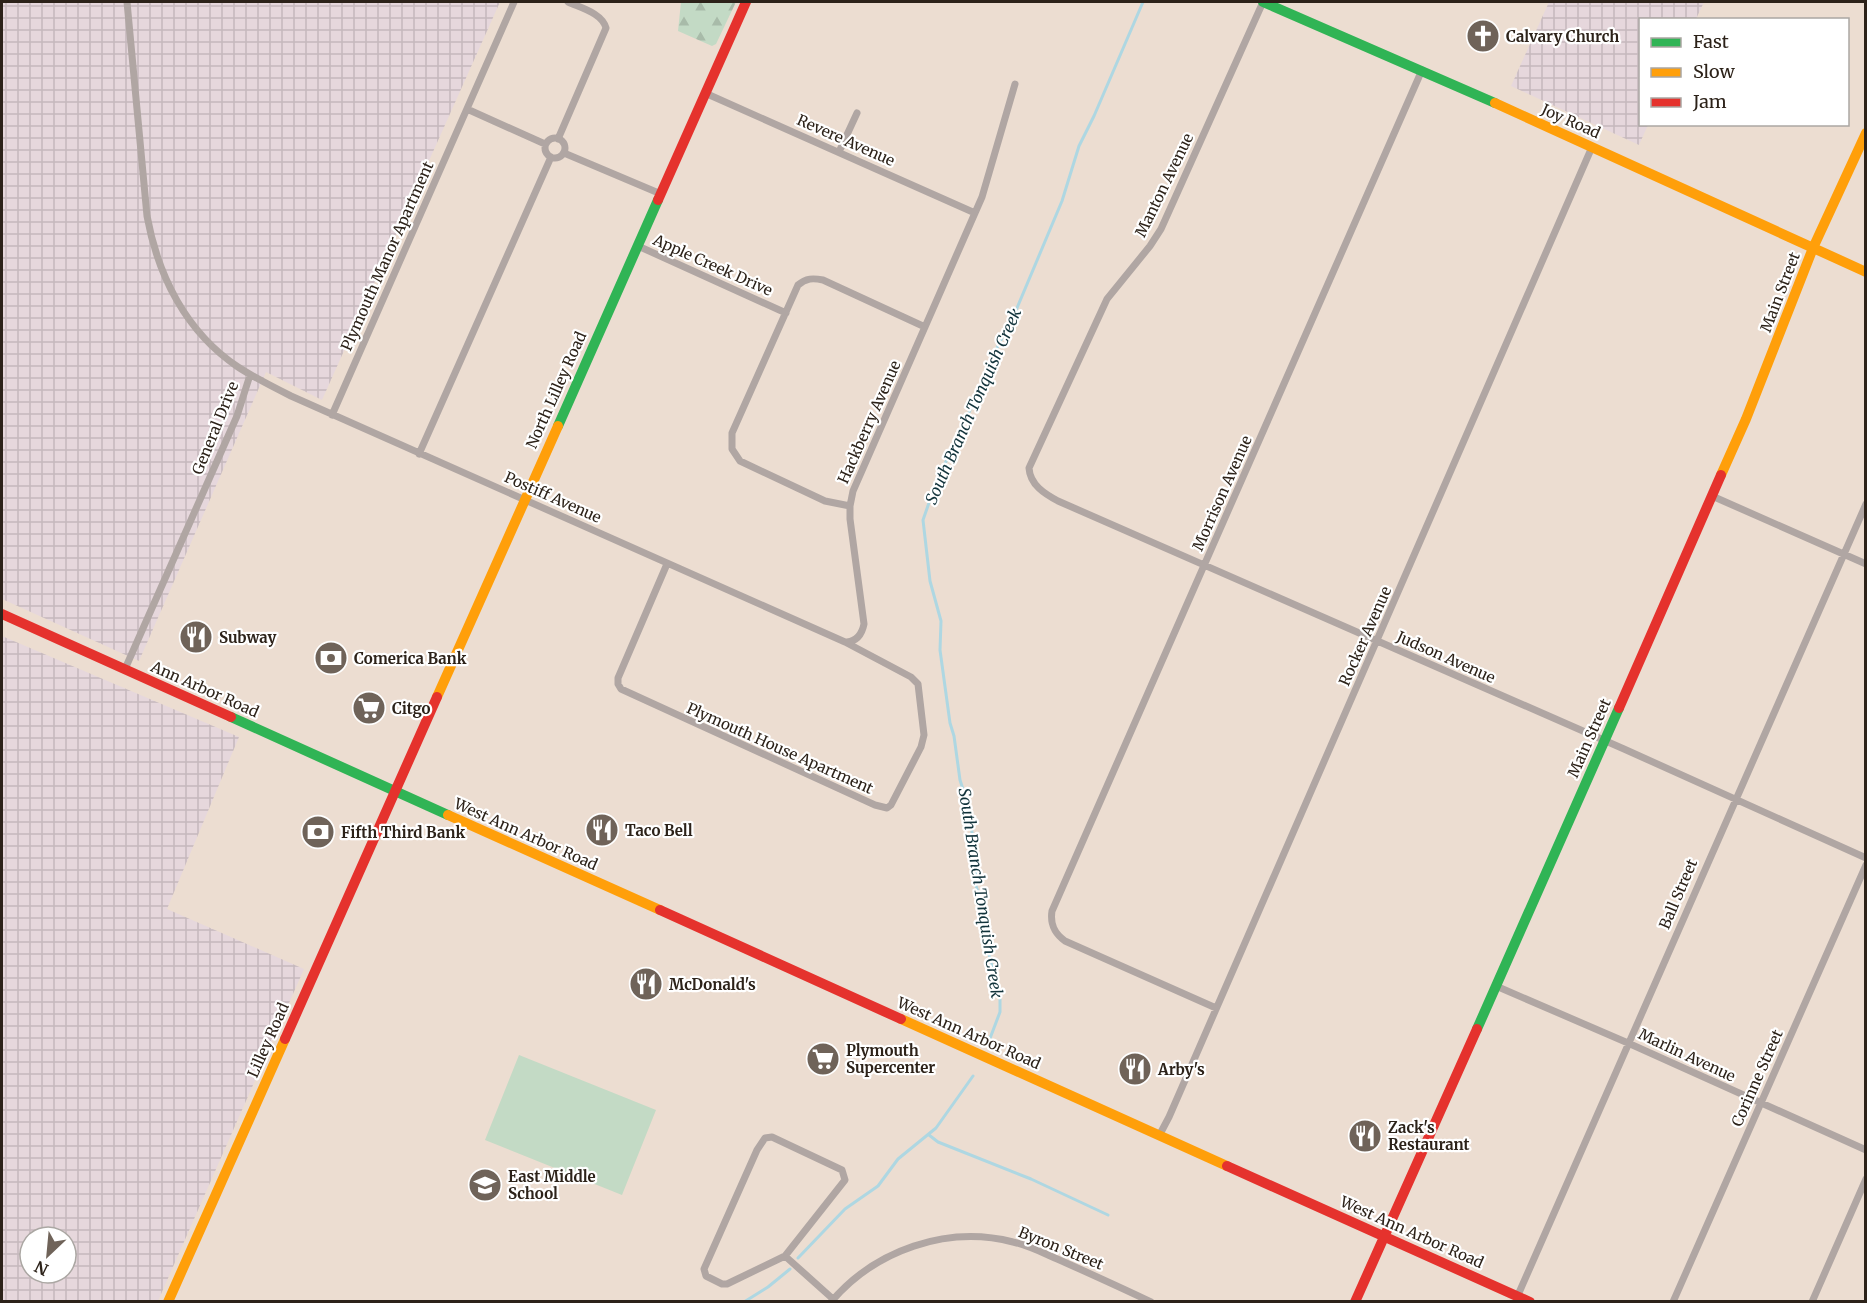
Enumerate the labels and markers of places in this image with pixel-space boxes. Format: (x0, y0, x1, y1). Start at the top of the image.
church icon: Calvary Church (1465, 18, 1501, 54)
place label: Calvary Church (1506, 27, 1619, 46)
restaurant icon: Subway (178, 619, 214, 655)
place label: Subway (219, 628, 276, 647)
bank icon: Comerica Bank (313, 640, 349, 676)
place label: Comerica Bank (354, 649, 467, 668)
supermarket icon: Citgo (351, 690, 387, 726)
place label: Citgo (392, 699, 431, 718)
restaurant icon: Taco Bell (584, 812, 620, 848)
bank icon: Fifth Third Bank (300, 814, 336, 850)
place label: Taco Bell (625, 821, 693, 840)
place label: Fifth Third Bank (341, 823, 465, 842)
restaurant icon: McDonald's (628, 966, 664, 1002)
place label: McDonald's (669, 975, 756, 994)
supermarket icon: Plymouth Supercenter (805, 1041, 841, 1077)
place label: Plymouth Supercenter (846, 1041, 935, 1077)
restaurant icon: Arby's (1117, 1051, 1153, 1087)
place label: Arby's (1157, 1060, 1205, 1079)
restaurant icon: Zack's Restaurant (1347, 1118, 1383, 1154)
place label: Zack's Restaurant (1388, 1118, 1470, 1154)
school or university icon: East Middle School (467, 1167, 503, 1203)
place label: East Middle School (508, 1167, 596, 1203)

